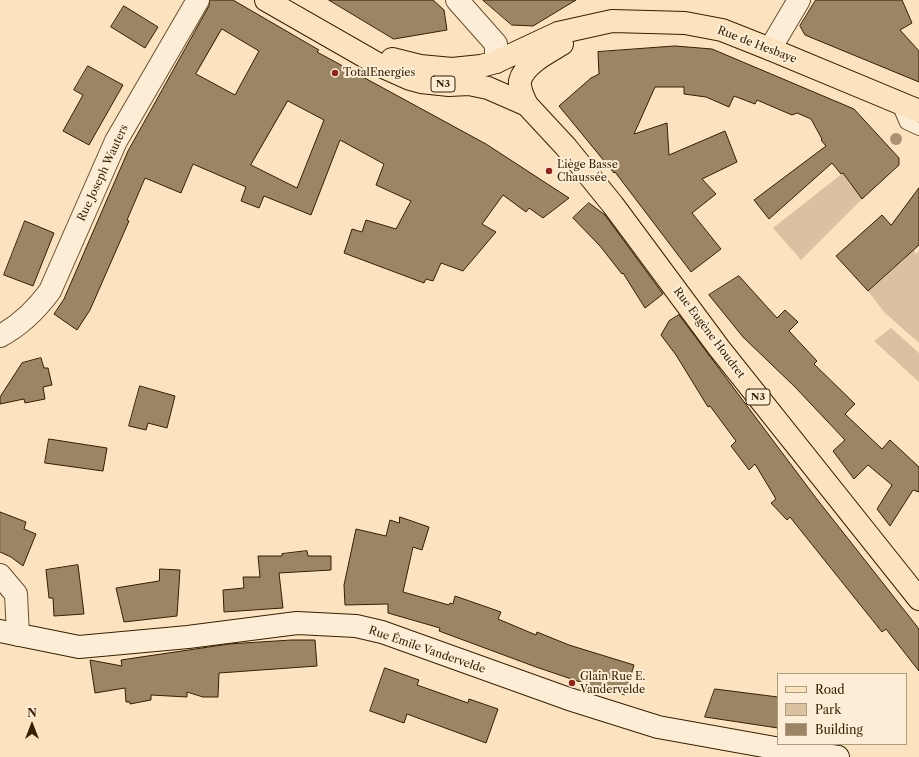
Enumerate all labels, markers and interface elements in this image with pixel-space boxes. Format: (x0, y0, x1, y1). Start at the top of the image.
street label: Rue de Hesbaye (715, 24, 799, 66)
place label: TotalEnergies (343, 66, 415, 80)
marker: TotalEnergies (330, 68, 340, 78)
road number: N3 (431, 76, 455, 92)
street label: Rue Joseph Wauters (75, 123, 131, 223)
place label: Liège Basse Chaussée (557, 158, 618, 184)
marker: Liège Basse Chaussée (544, 166, 554, 176)
street label: Rue Eugène Houdret (671, 285, 747, 381)
road number: N3 (746, 389, 770, 405)
street label: Rue Émile Vandervelde (367, 624, 487, 676)
place label: Glain Rue E. Vandervelde (580, 670, 645, 696)
legend (777, 673, 907, 745)
marker: Glain Rue E. Vandervelde (567, 678, 577, 688)
text: Road (815, 682, 845, 697)
text: Park (815, 702, 841, 717)
north arrow (12, 705, 52, 745)
text: N (27, 706, 37, 720)
text: Building (815, 722, 863, 737)

